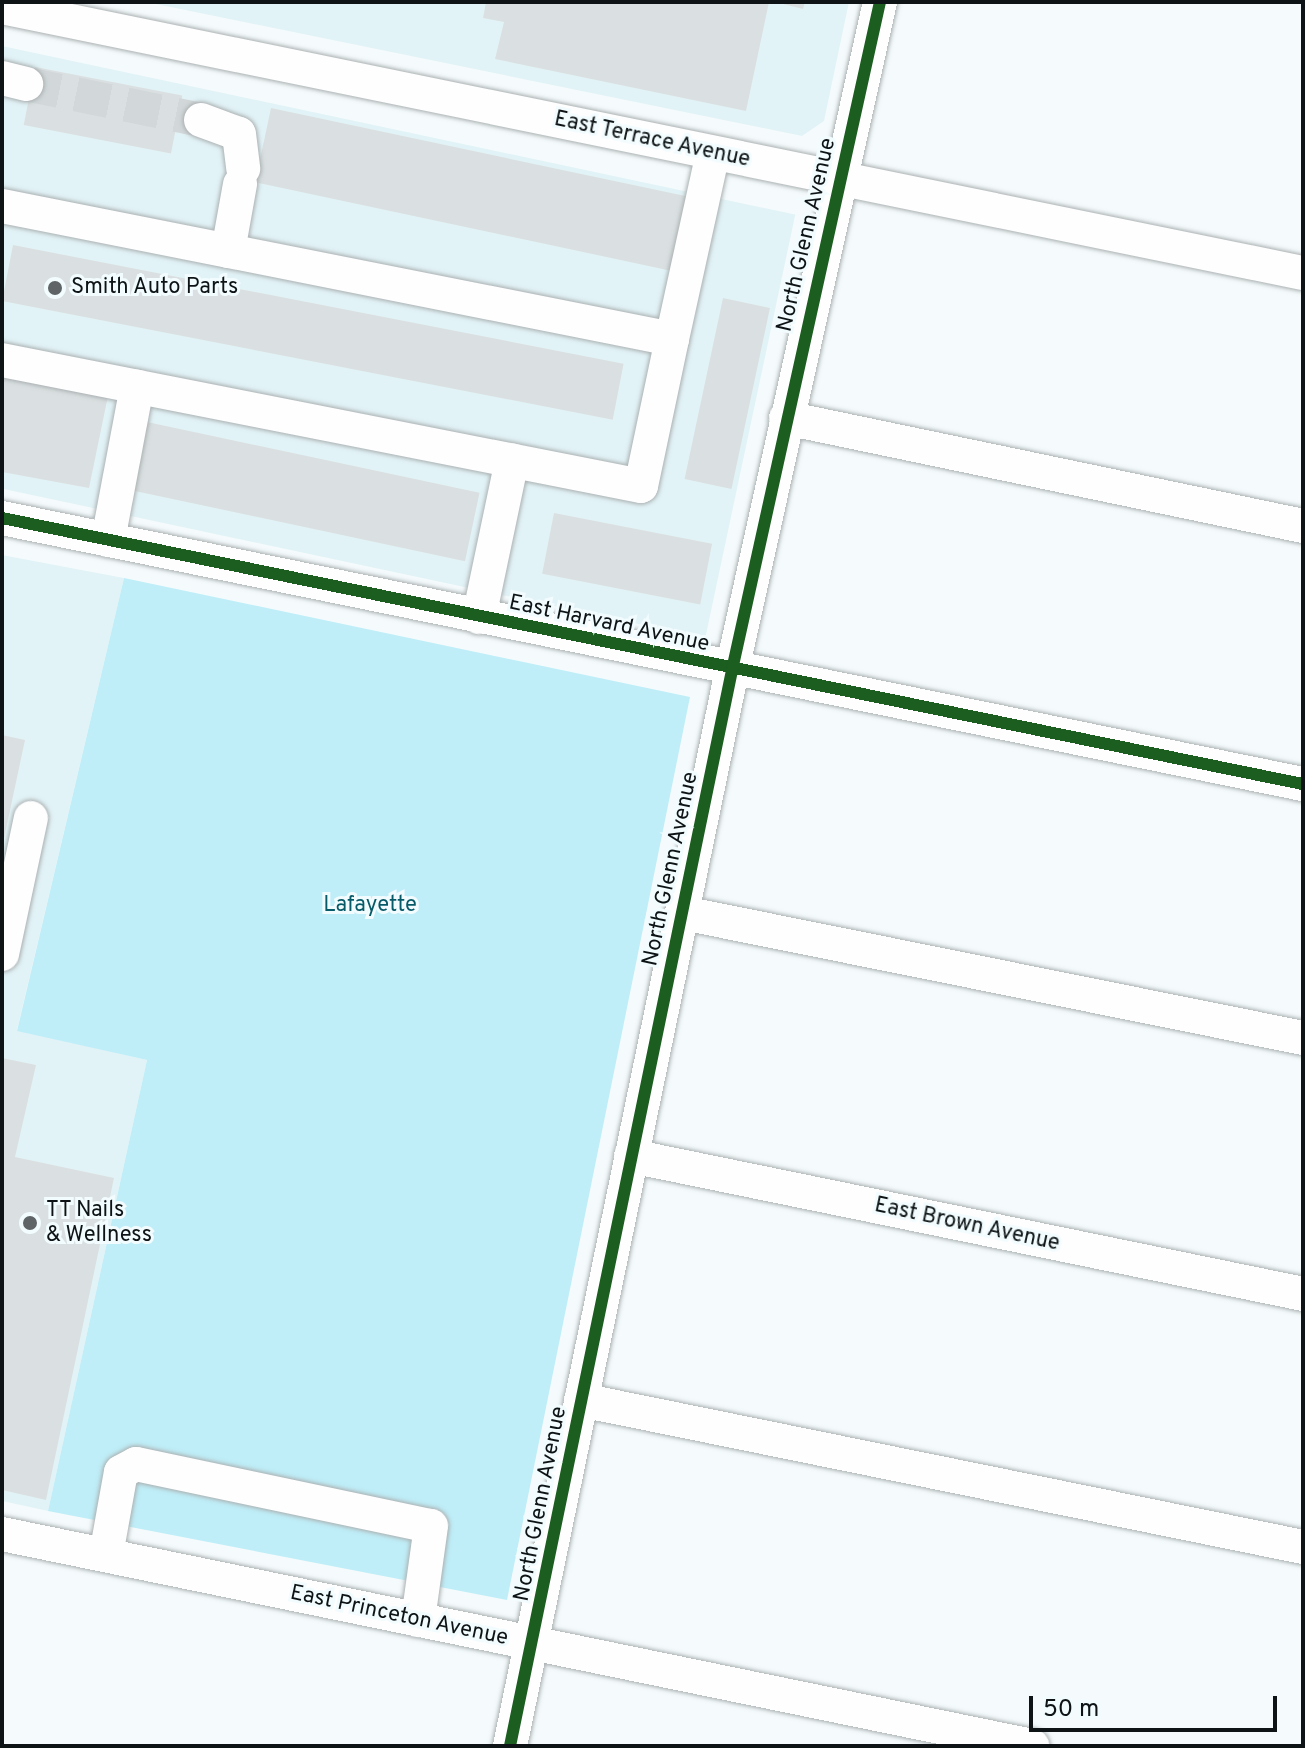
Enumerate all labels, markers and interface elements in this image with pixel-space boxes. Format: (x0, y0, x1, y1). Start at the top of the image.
street label: East Terrace Avenue (551, 106, 753, 174)
street label: North Glenn Avenue (772, 135, 842, 335)
place label: Smith Auto Parts (71, 275, 239, 301)
marker: Smith Auto Parts (46, 279, 64, 297)
street label: East Harvard Avenue (506, 590, 712, 658)
street label: North Glenn Avenue (637, 769, 705, 969)
park label: Lafayette (323, 893, 417, 919)
street label: East Brown Avenue (872, 1192, 1062, 1258)
place label: TT Nails & Wellness (46, 1197, 152, 1248)
marker: TT Nails & Wellness (21, 1214, 39, 1232)
street label: North Glenn Avenue (509, 1404, 573, 1604)
street label: East Princeton Avenue (287, 1580, 511, 1652)
scale bar (1033, 1680, 1281, 1730)
text: 50 m (1043, 1695, 1099, 1725)

